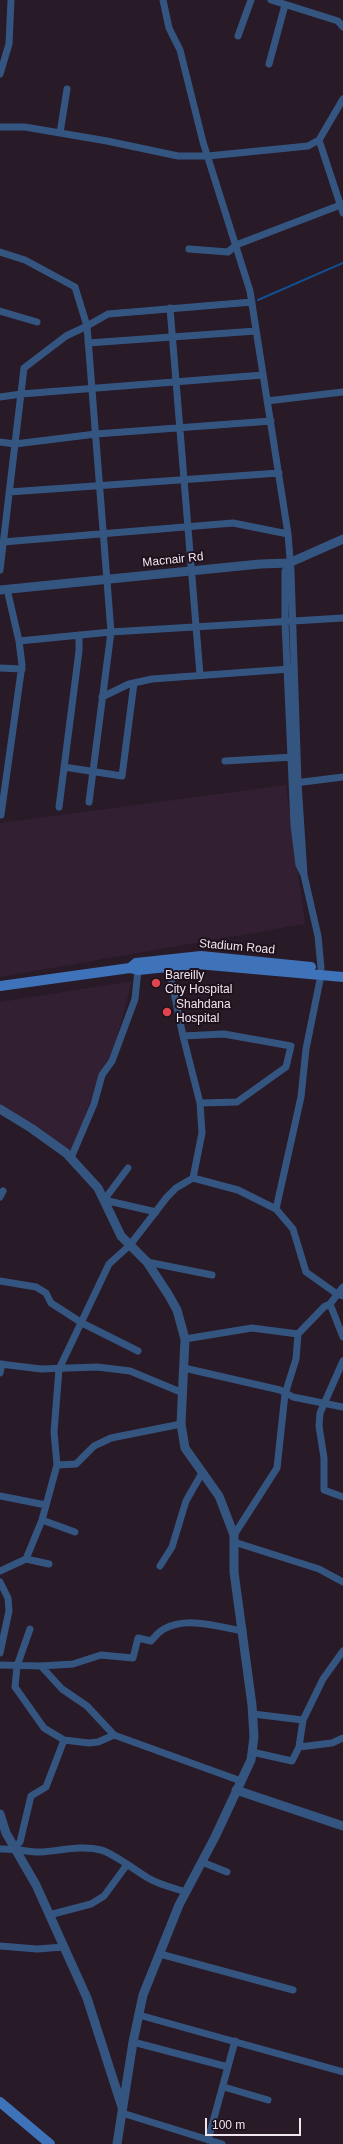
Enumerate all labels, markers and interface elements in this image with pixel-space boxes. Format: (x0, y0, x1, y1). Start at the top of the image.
street label: Macnair Rd (142, 550, 204, 570)
street label: Stadium Road (198, 937, 276, 957)
place label: Bareilly City Hospital (165, 969, 232, 997)
marker: Bareilly City Hospital (150, 977, 162, 989)
place label: Shahdana Hospital (176, 998, 231, 1026)
marker: Shahdana Hospital (161, 1006, 173, 1018)
scale bar (207, 2110, 303, 2136)
text: 100 m (212, 2118, 245, 2132)

